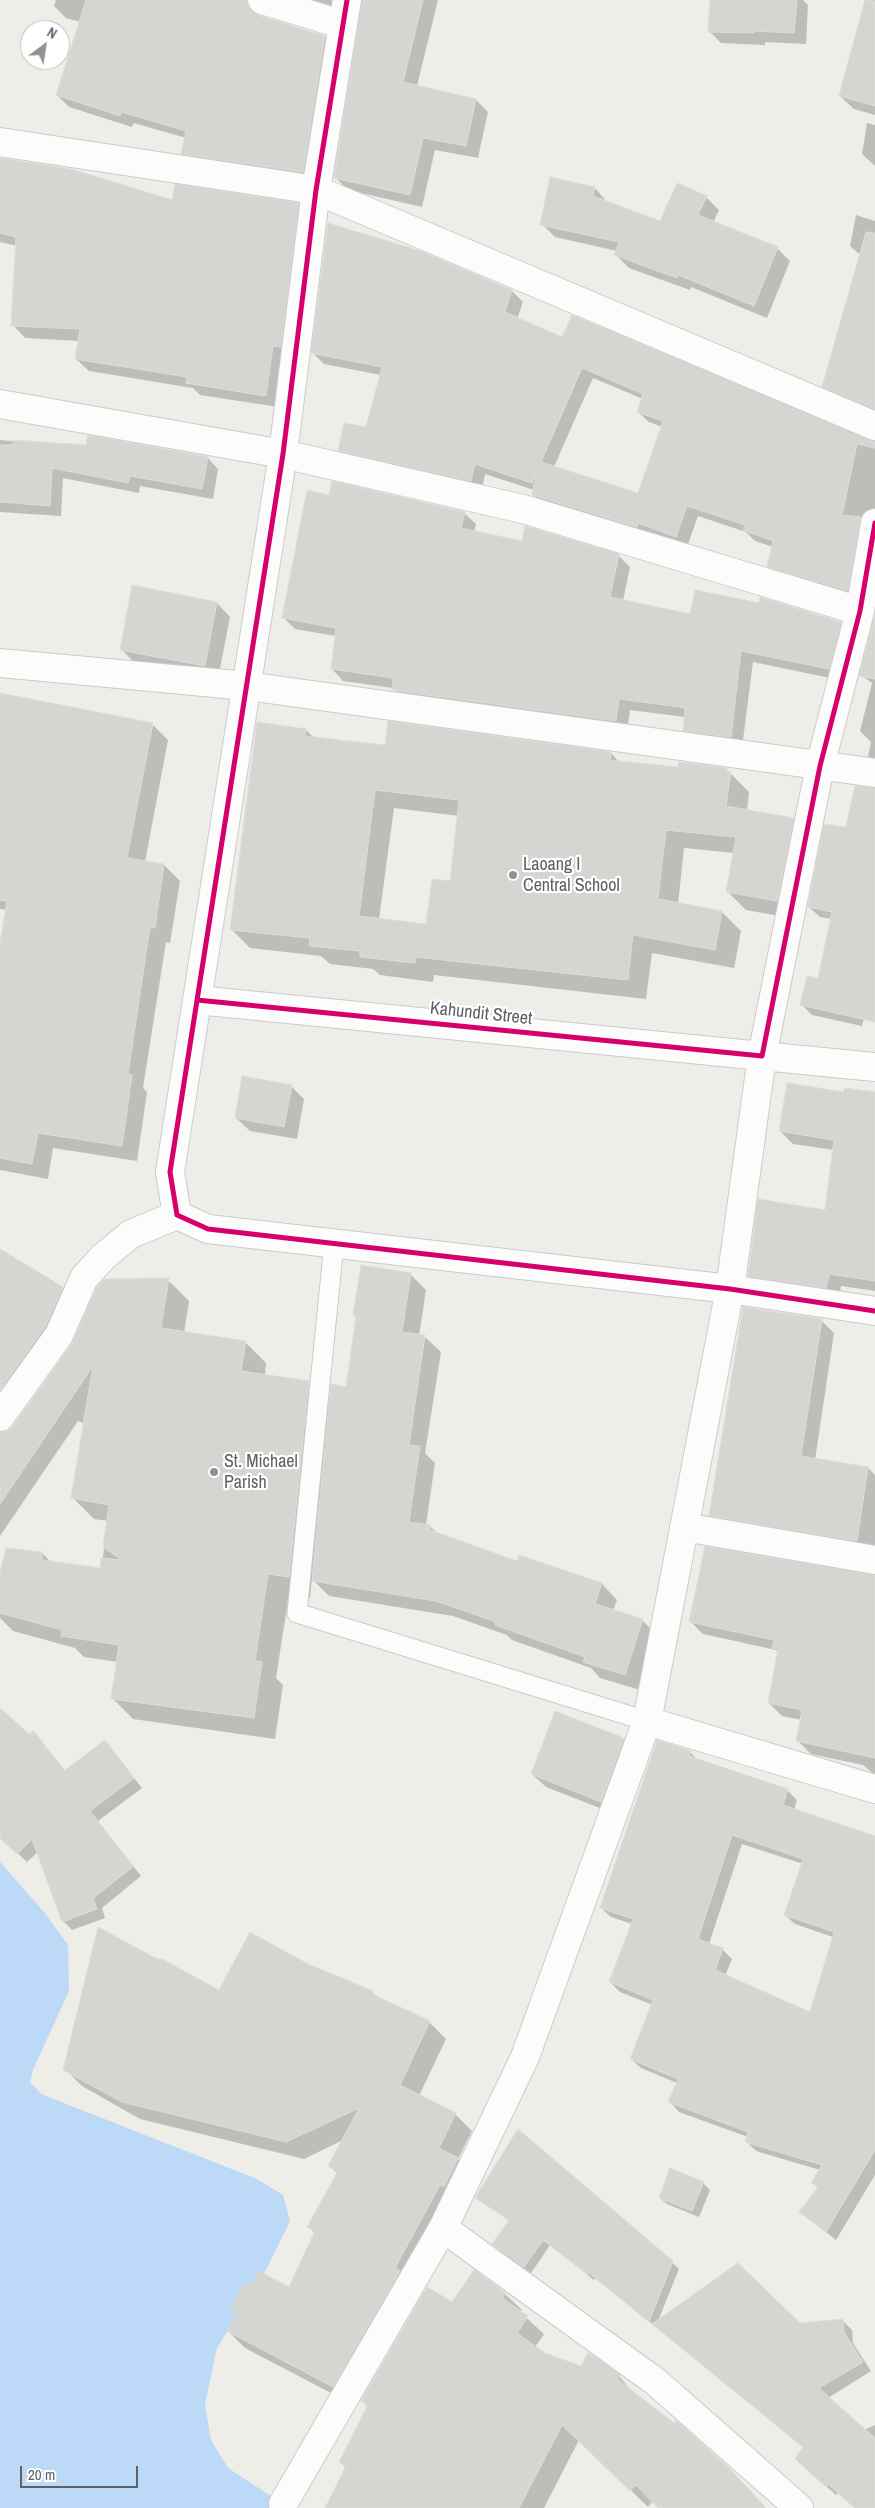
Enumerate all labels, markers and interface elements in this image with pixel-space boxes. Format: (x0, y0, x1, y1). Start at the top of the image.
north arrow (20, 20, 70, 70)
text: N (44, 23, 60, 43)
place label: Laoang I Central School (523, 854, 620, 896)
marker: Laoang I Central School (507, 869, 519, 881)
street label: Kahundit Street (429, 998, 533, 1030)
place label: St. Michael Parish (224, 1451, 298, 1494)
marker: St. Michael Parish (208, 1466, 220, 1478)
scale bar (22, 2456, 140, 2488)
text: 20 m (28, 2464, 55, 2485)

